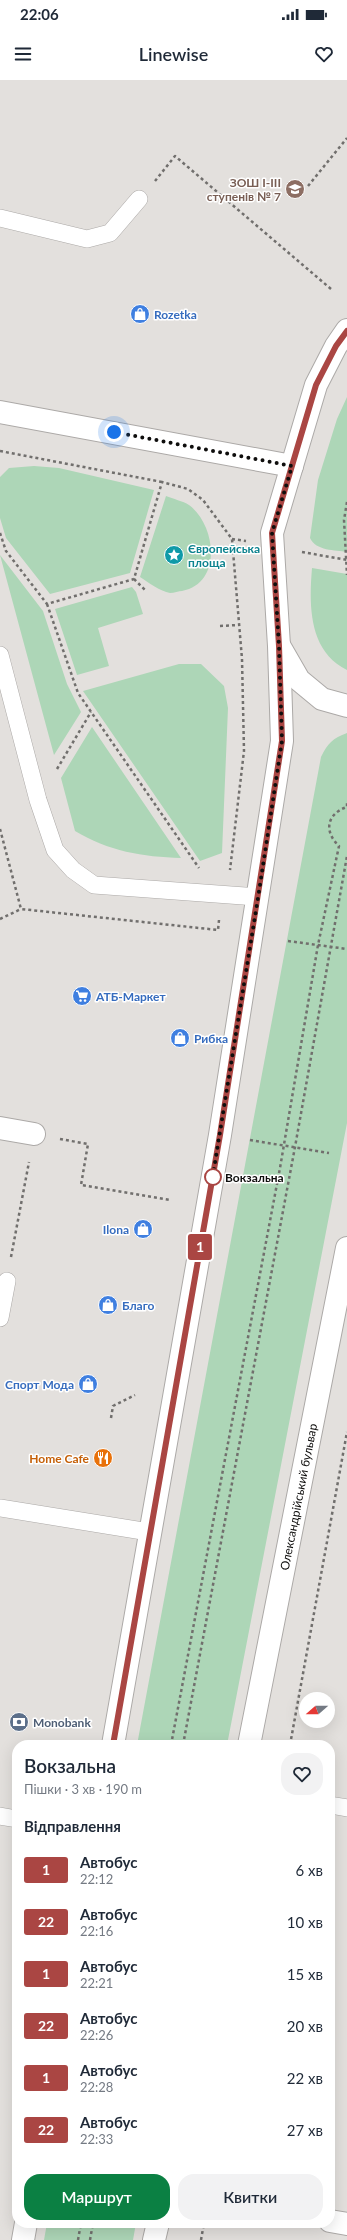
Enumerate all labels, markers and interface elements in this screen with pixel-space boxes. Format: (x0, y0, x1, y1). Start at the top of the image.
text: 22:06 (20, 5, 59, 23)
icon: menu (12, 43, 34, 65)
text: Linewise (139, 43, 208, 65)
icon: heart (313, 43, 335, 65)
place label: ЗОШ І-ІІІ ступенів № 7 (207, 175, 281, 204)
school or university icon: ЗОШ І-ІІІ ступенів № 7 (284, 178, 306, 200)
shop icon: Rozetka (129, 303, 151, 325)
place label: Rozetka (154, 307, 197, 322)
your location (104, 422, 124, 442)
place label: Європейська площа (188, 541, 260, 570)
place icon: Європейська площа (163, 544, 185, 566)
supermarket icon: АТБ-Маркет (71, 985, 93, 1007)
place label: АТБ-Маркет (95, 989, 166, 1004)
shop icon: Рибка (169, 1027, 191, 1049)
place label: Рибка (194, 1031, 228, 1046)
marker: Вокзальна (204, 1168, 222, 1186)
place label: Вокзальна (225, 1170, 284, 1185)
shop icon: Ilona (132, 1218, 154, 1240)
place label: Ilona (103, 1222, 129, 1237)
line badge: 1 (187, 1234, 213, 1260)
text: 1 (196, 1238, 204, 1255)
shop icon: Благо (97, 1294, 119, 1316)
place label: Благо (122, 1298, 155, 1313)
shop icon: Спорт Мода (77, 1373, 99, 1395)
place label: Спорт Мода (5, 1377, 74, 1392)
street label: Олександрійський бульвар (276, 1422, 320, 1571)
restaurant icon: Home Cafe (92, 1447, 114, 1469)
place label: Home Cafe (29, 1451, 90, 1466)
north arrow (299, 1692, 335, 1728)
map controls (299, 1692, 335, 1728)
bank icon: Monobank (8, 1711, 30, 1733)
place label: Monobank (33, 1715, 91, 1730)
button: heart (281, 1753, 323, 1795)
text: Вокзальна (24, 1754, 116, 1777)
text: Пішки · 3 хв · 190 m (24, 1781, 142, 1797)
text: Відправлення (24, 1817, 121, 1835)
text: Автобус (80, 1853, 137, 1871)
text: 1 (42, 1861, 50, 1878)
text: 6 хв (296, 1861, 323, 1879)
text: 22:12 (80, 1871, 113, 1887)
text: Автобус (80, 1905, 137, 1923)
text: 22 (38, 1913, 54, 1930)
text: 10 хв (287, 1913, 323, 1931)
text: 22:16 (80, 1923, 113, 1939)
text: Автобус (80, 1957, 137, 1975)
text: 1 (42, 1965, 50, 1982)
text: 15 хв (287, 1965, 323, 1983)
text: 22:21 (80, 1975, 113, 1991)
text: Автобус (80, 2009, 137, 2027)
text: 22 (38, 2017, 54, 2034)
text: 20 хв (287, 2017, 323, 2035)
text: 22:26 (80, 2027, 113, 2043)
text: Автобус (80, 2061, 137, 2079)
text: 1 (42, 2069, 50, 2086)
text: 22 хв (287, 2069, 323, 2087)
text: 22:28 (80, 2079, 113, 2095)
text: Автобус (80, 2113, 137, 2131)
text: 22 (38, 2121, 54, 2138)
text: 27 хв (287, 2121, 323, 2139)
text: 22:33 (80, 2131, 113, 2147)
button: Маршрут (24, 2174, 170, 2220)
button: Квитки (178, 2174, 323, 2220)

